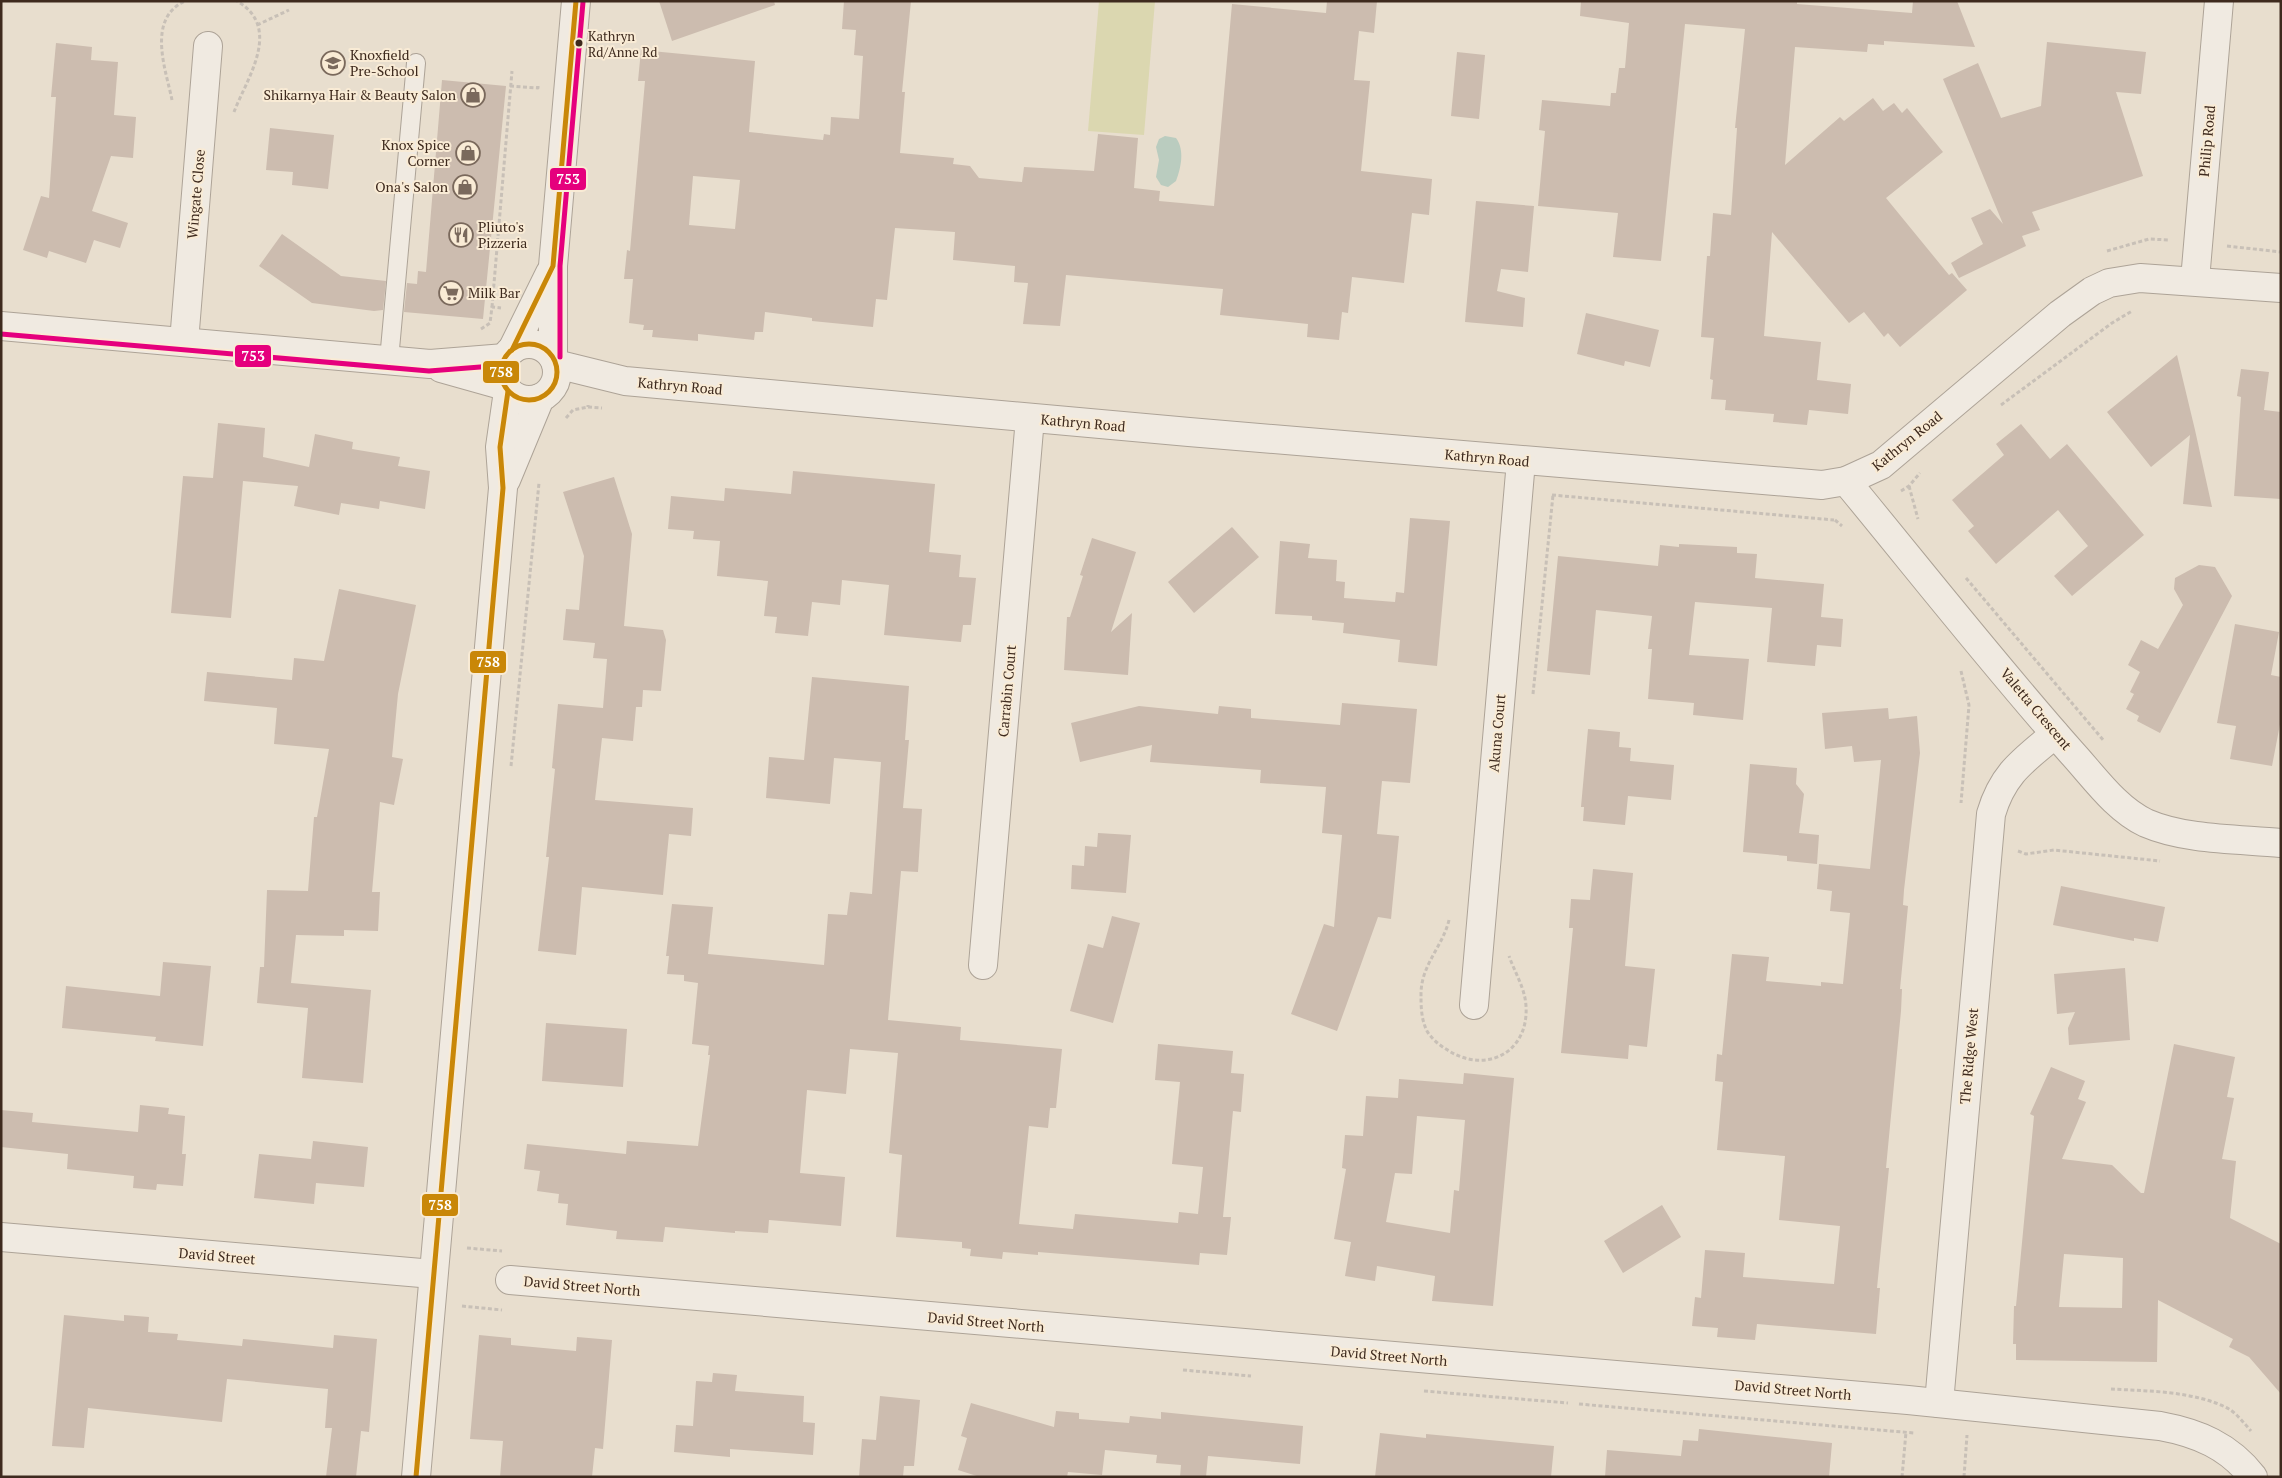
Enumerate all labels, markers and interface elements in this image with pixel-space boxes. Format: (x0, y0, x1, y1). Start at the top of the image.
place label: Kathryn Rd/Anne Rd (588, 27, 658, 61)
marker: Kathryn Rd/Anne Rd (574, 38, 584, 48)
place label: Knoxfield Pre-School (350, 45, 419, 80)
school or university icon: Knoxfield Pre-School (320, 50, 346, 76)
shop icon: Shikarnya Hair & Beauty Salon (460, 82, 486, 108)
place label: Shikarnya Hair & Beauty Salon (263, 85, 457, 104)
street label: Philip Road (2194, 104, 2219, 178)
place label: Knox Spice Corner (381, 135, 451, 170)
shop icon: Knox Spice Corner (455, 140, 481, 166)
street label: Wingate Close (182, 148, 209, 239)
line badge: 753 (549, 167, 587, 191)
text: 753 (556, 169, 580, 188)
shop icon: Ona's Salon (452, 174, 478, 200)
place label: Ona's Salon (375, 177, 449, 196)
place label: Pliuto's Pizzeria (478, 217, 527, 252)
restaurant icon: Pliuto's Pizzeria (448, 222, 474, 248)
supermarket icon: Milk Bar (438, 280, 464, 306)
place label: Milk Bar (468, 283, 521, 302)
line badge: 753 (234, 344, 272, 368)
text: 753 (241, 346, 265, 365)
line badge: 758 (482, 360, 520, 384)
text: 758 (489, 362, 513, 381)
street label: Kathryn Road (637, 372, 724, 399)
street label: Kathryn Road (1868, 406, 1946, 475)
street label: Kathryn Road (1040, 409, 1127, 436)
street label: Kathryn Road (1444, 444, 1531, 471)
street label: Carrabin Court (993, 643, 1020, 738)
line badge: 758 (469, 650, 507, 674)
text: 758 (476, 652, 500, 671)
street label: Valetta Crescent (1996, 664, 2077, 754)
street label: Akuna Court (1484, 692, 1509, 773)
street label: The Ridge West (1955, 1006, 1982, 1105)
line badge: 758 (421, 1193, 459, 1217)
text: 758 (428, 1195, 452, 1214)
street label: David Street (178, 1243, 257, 1268)
street label: David Street North (523, 1271, 641, 1300)
street label: David Street North (927, 1307, 1045, 1336)
street label: David Street North (1330, 1341, 1448, 1370)
street label: David Street North (1734, 1375, 1852, 1404)

